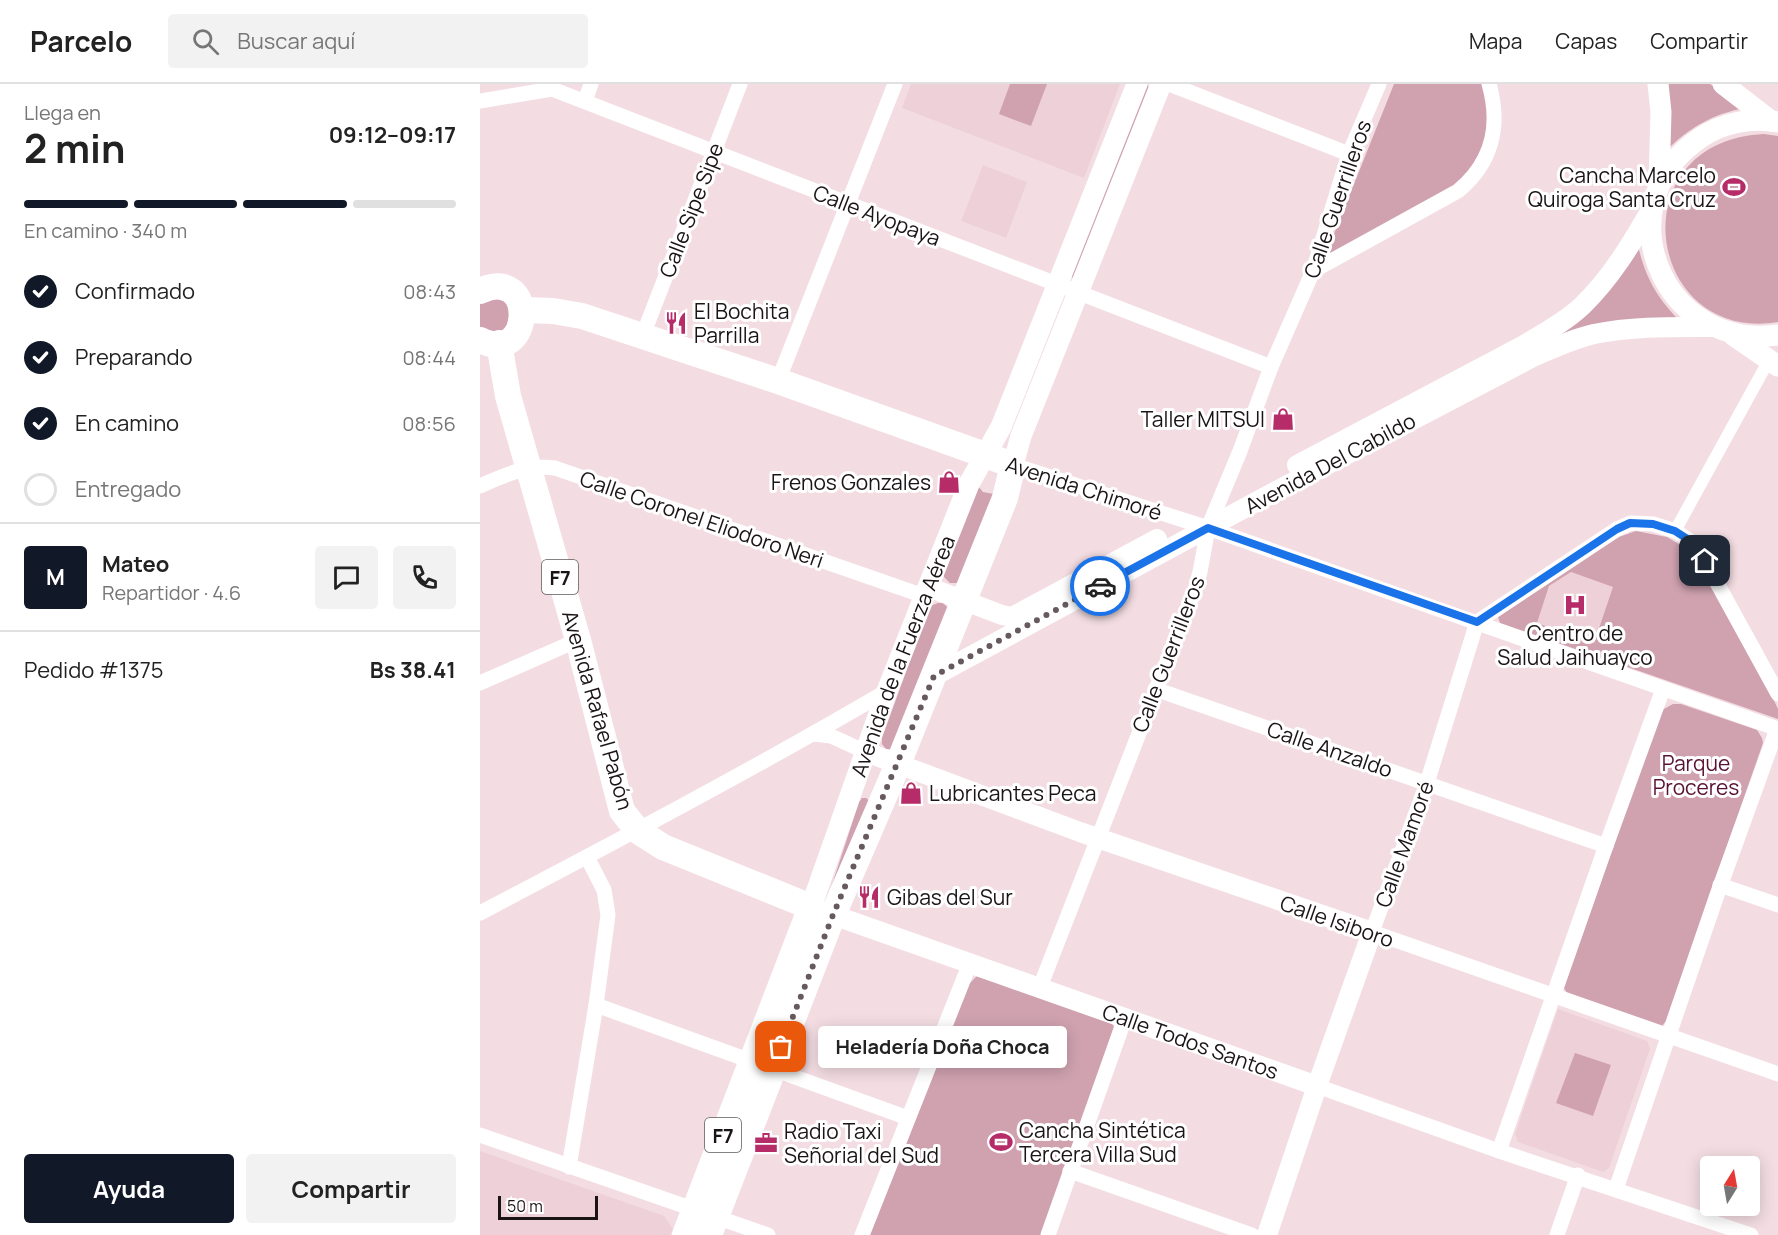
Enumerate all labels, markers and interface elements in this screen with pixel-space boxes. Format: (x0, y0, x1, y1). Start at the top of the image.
search box (168, 14, 588, 68)
text: Parcelo (30, 22, 132, 60)
icon: search (189, 25, 222, 58)
text: Buscar aquí (237, 26, 355, 56)
text: Mapa (1469, 27, 1522, 55)
text: Capas (1555, 27, 1617, 55)
text: Compartir (1650, 27, 1748, 55)
text: Llega en (24, 99, 101, 126)
street label: Calle Guerrilleros (1297, 116, 1377, 282)
text: 09:12–09:17 (329, 120, 456, 150)
text: 2 min (24, 121, 125, 175)
street label: Calle Sipe Sipe (652, 139, 730, 281)
place label: Cancha Marcelo Quiroga Santa Cruz (1528, 161, 1716, 213)
sports icon: Cancha Marcelo Quiroga Santa Cruz (1721, 174, 1747, 200)
street label: Calle Ayopaya (809, 178, 945, 252)
text: En camino · 340 m (24, 217, 187, 244)
icon: check (24, 275, 57, 308)
text: Confirmado (75, 276, 195, 306)
text: 08:43 (403, 278, 456, 305)
place label: El Bochita Parrilla (694, 297, 789, 349)
restaurant icon: El Bochita Parrilla (663, 310, 689, 336)
icon: check (24, 341, 57, 374)
text: Preparando (75, 342, 193, 372)
text: 08:44 (402, 344, 456, 371)
place label: Taller MITSUI (1141, 405, 1265, 433)
street label: Avenida Del Cabildo (1240, 406, 1420, 520)
shop icon: Taller MITSUI (1270, 406, 1296, 432)
icon: check (24, 407, 57, 440)
text: En camino (75, 408, 179, 438)
text: 08:56 (402, 410, 456, 437)
street label: Avenida Chimoré (1002, 450, 1166, 526)
street label: Calle Coronel Eliodoro Neri (576, 464, 828, 574)
place label: Frenos Gonzales (771, 468, 931, 496)
shop icon: Frenos Gonzales (936, 469, 962, 495)
text: Entregado (75, 474, 181, 504)
street label: Avenida de la Fuerza Aérea (844, 531, 961, 781)
pin (1679, 535, 1730, 586)
icon: home (1688, 544, 1721, 577)
button: chat (315, 546, 378, 609)
button: phone (393, 546, 456, 609)
text: Mateo (102, 549, 169, 579)
courier (1070, 556, 1130, 616)
road number: F7 (542, 560, 578, 594)
text: M (46, 562, 65, 592)
icon: car (1084, 570, 1117, 603)
street label: Calle Guerrilleros (1125, 572, 1211, 736)
text: Repartidor · 4.6 (102, 579, 241, 606)
hospital icon: Centro de Salud Jaihuayco (1562, 592, 1588, 618)
street label: Avenida Rafael Pabón (556, 607, 640, 813)
place label: Centro de Salud Jaihuayco (1497, 619, 1653, 671)
text: Pedido #1375 (24, 655, 163, 685)
text: Bs 38.41 (370, 655, 456, 685)
street label: Calle Anzaldo (1264, 714, 1396, 784)
park label: Parque Proceres (1653, 749, 1739, 801)
street label: Calle Mamoré (1368, 777, 1440, 911)
place label: Lubricantes Peca (929, 779, 1096, 807)
shop icon: Lubricantes Peca (898, 780, 924, 806)
place label: Gibas del Sur (887, 883, 1013, 911)
restaurant icon: Gibas del Sur (856, 884, 882, 910)
street label: Calle Isiboro (1276, 888, 1398, 954)
street label: Calle Todos Santos (1099, 997, 1282, 1085)
pin (755, 1021, 806, 1072)
callout: Heladería Doña Choca (817, 1026, 1066, 1068)
icon: bag (764, 1030, 797, 1063)
text: Heladería Doña Choca (836, 1033, 1050, 1060)
place label: Cancha Sintética Tercera Villa Sud (1019, 1116, 1186, 1168)
place label: Radio Taxi Señorial del Sud (784, 1117, 939, 1169)
road number: F7 (705, 1118, 741, 1152)
sports icon: Cancha Sintética Tercera Villa Sud (988, 1129, 1014, 1155)
office icon: Radio Taxi Señorial del Sud (753, 1130, 779, 1156)
button: Ayuda (24, 1154, 234, 1223)
button: Compartir (246, 1154, 456, 1223)
north arrow (1700, 1156, 1760, 1216)
map controls (1700, 1156, 1760, 1216)
scale bar (498, 1193, 598, 1220)
text: 50 m (507, 1195, 543, 1217)

